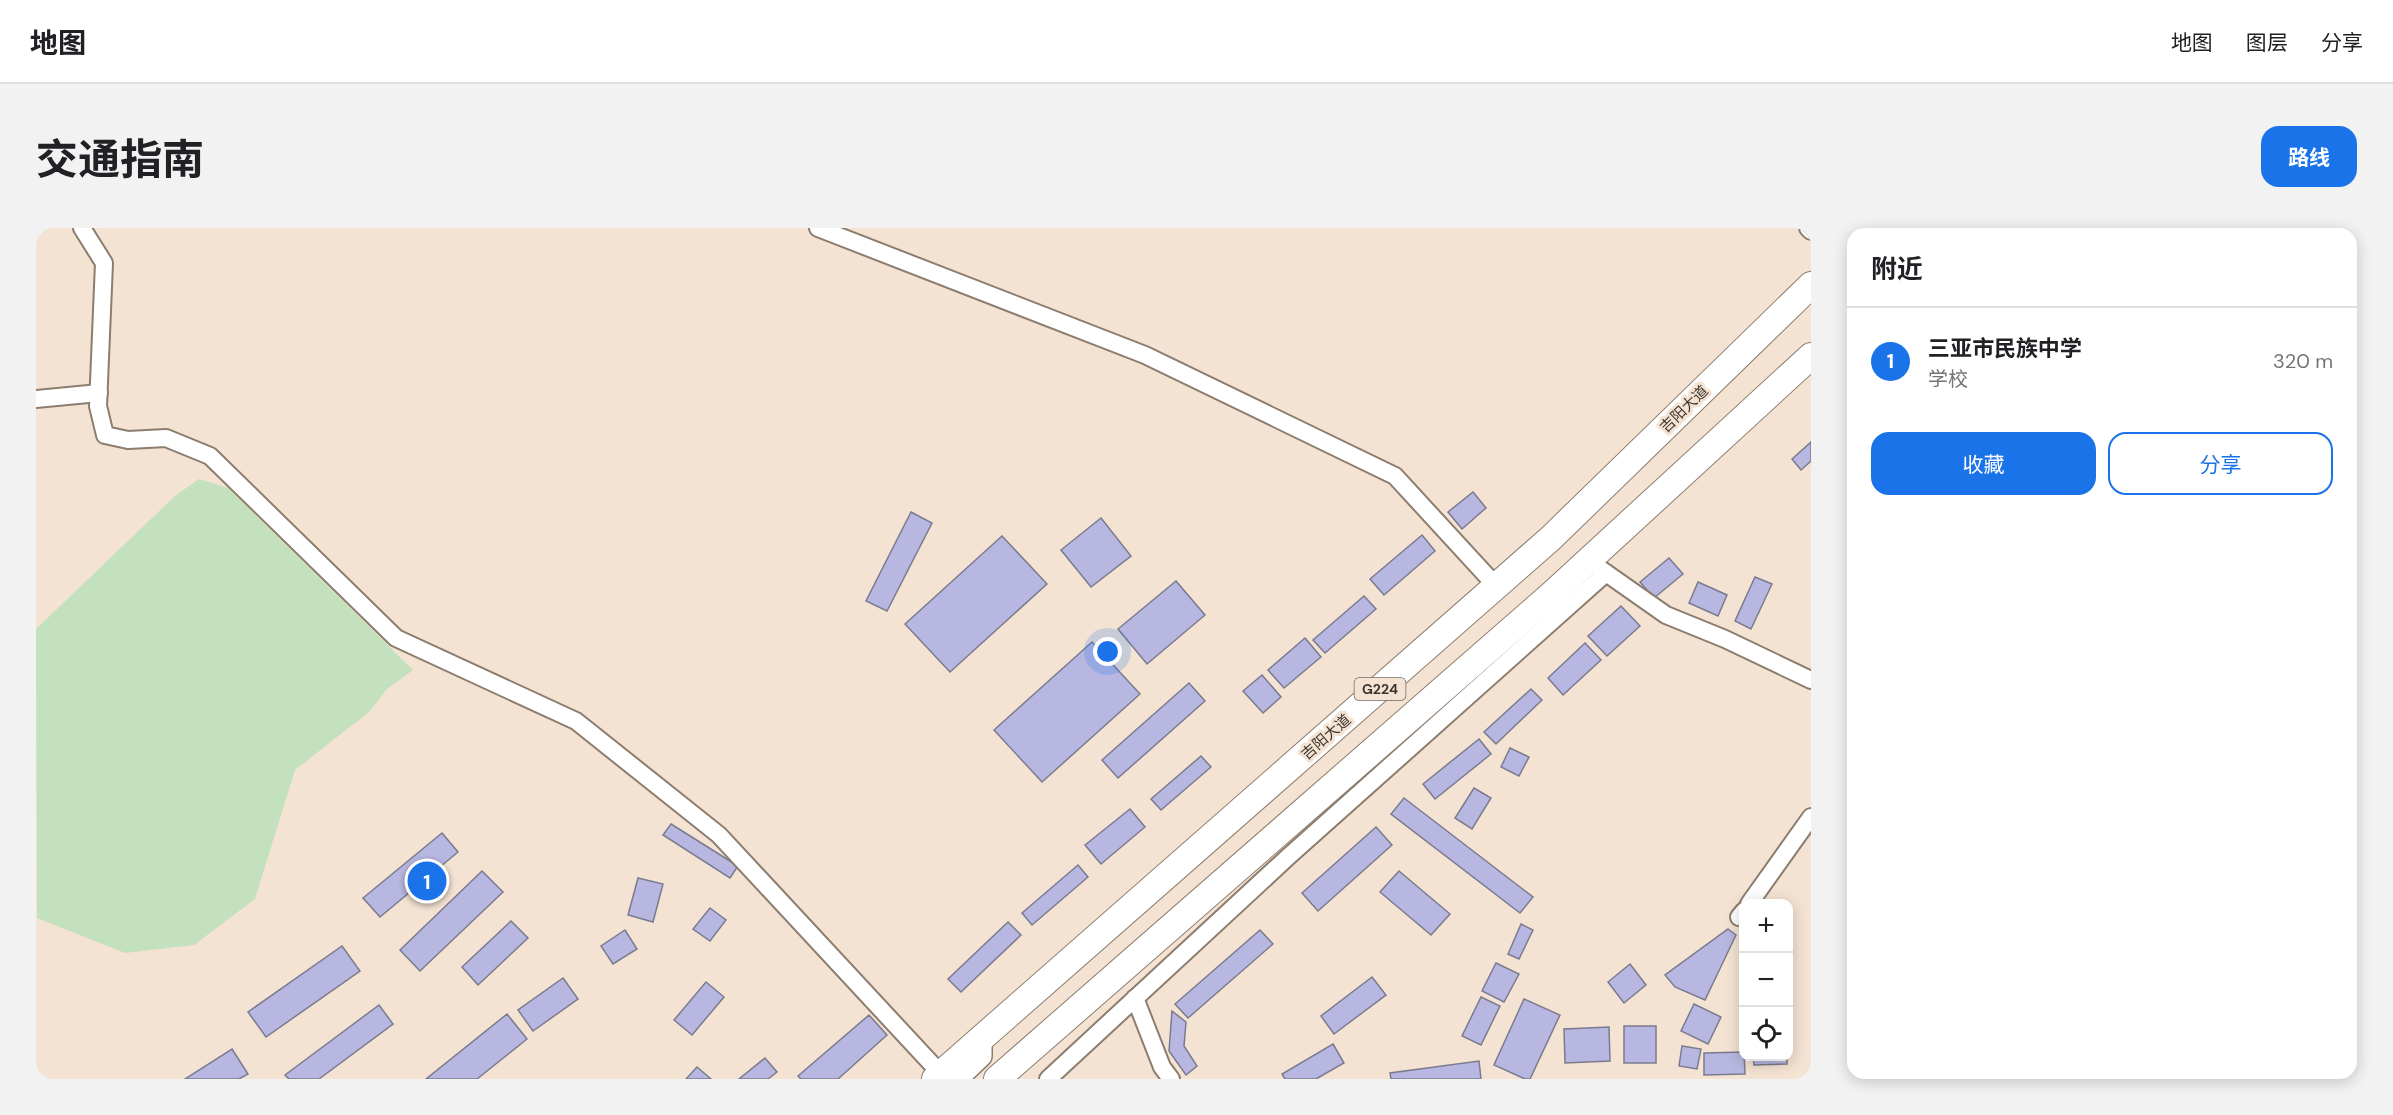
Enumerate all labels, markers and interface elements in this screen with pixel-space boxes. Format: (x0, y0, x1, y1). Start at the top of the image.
text: 地图 (30, 25, 86, 62)
text: 地图 (2171, 29, 2213, 57)
text: 图层 (2246, 29, 2288, 57)
text: 分享 (2321, 29, 2363, 57)
button: 路线 (2261, 126, 2357, 187)
text: 交通指南 (36, 132, 204, 187)
text: 附近 (1871, 252, 1923, 286)
text: 三亚市民族中学 (1928, 334, 2082, 363)
text: 1 (1887, 348, 1894, 374)
text: 320 m (2273, 348, 2333, 374)
text: 学校 (1928, 366, 1968, 392)
street label: 吉阳大道 (1655, 381, 1713, 437)
button: 收藏 (1871, 432, 2096, 495)
button: 分享 (2108, 432, 2333, 495)
your location (1093, 637, 1122, 666)
road number: G224 (1354, 678, 1406, 700)
street label: 吉阳大道 (1297, 710, 1355, 764)
pin: 1 (408, 858, 446, 904)
map controls (1739, 899, 1793, 1061)
button: + (1739, 899, 1793, 953)
button: − (1739, 953, 1793, 1007)
button: locate (1739, 1007, 1793, 1061)

